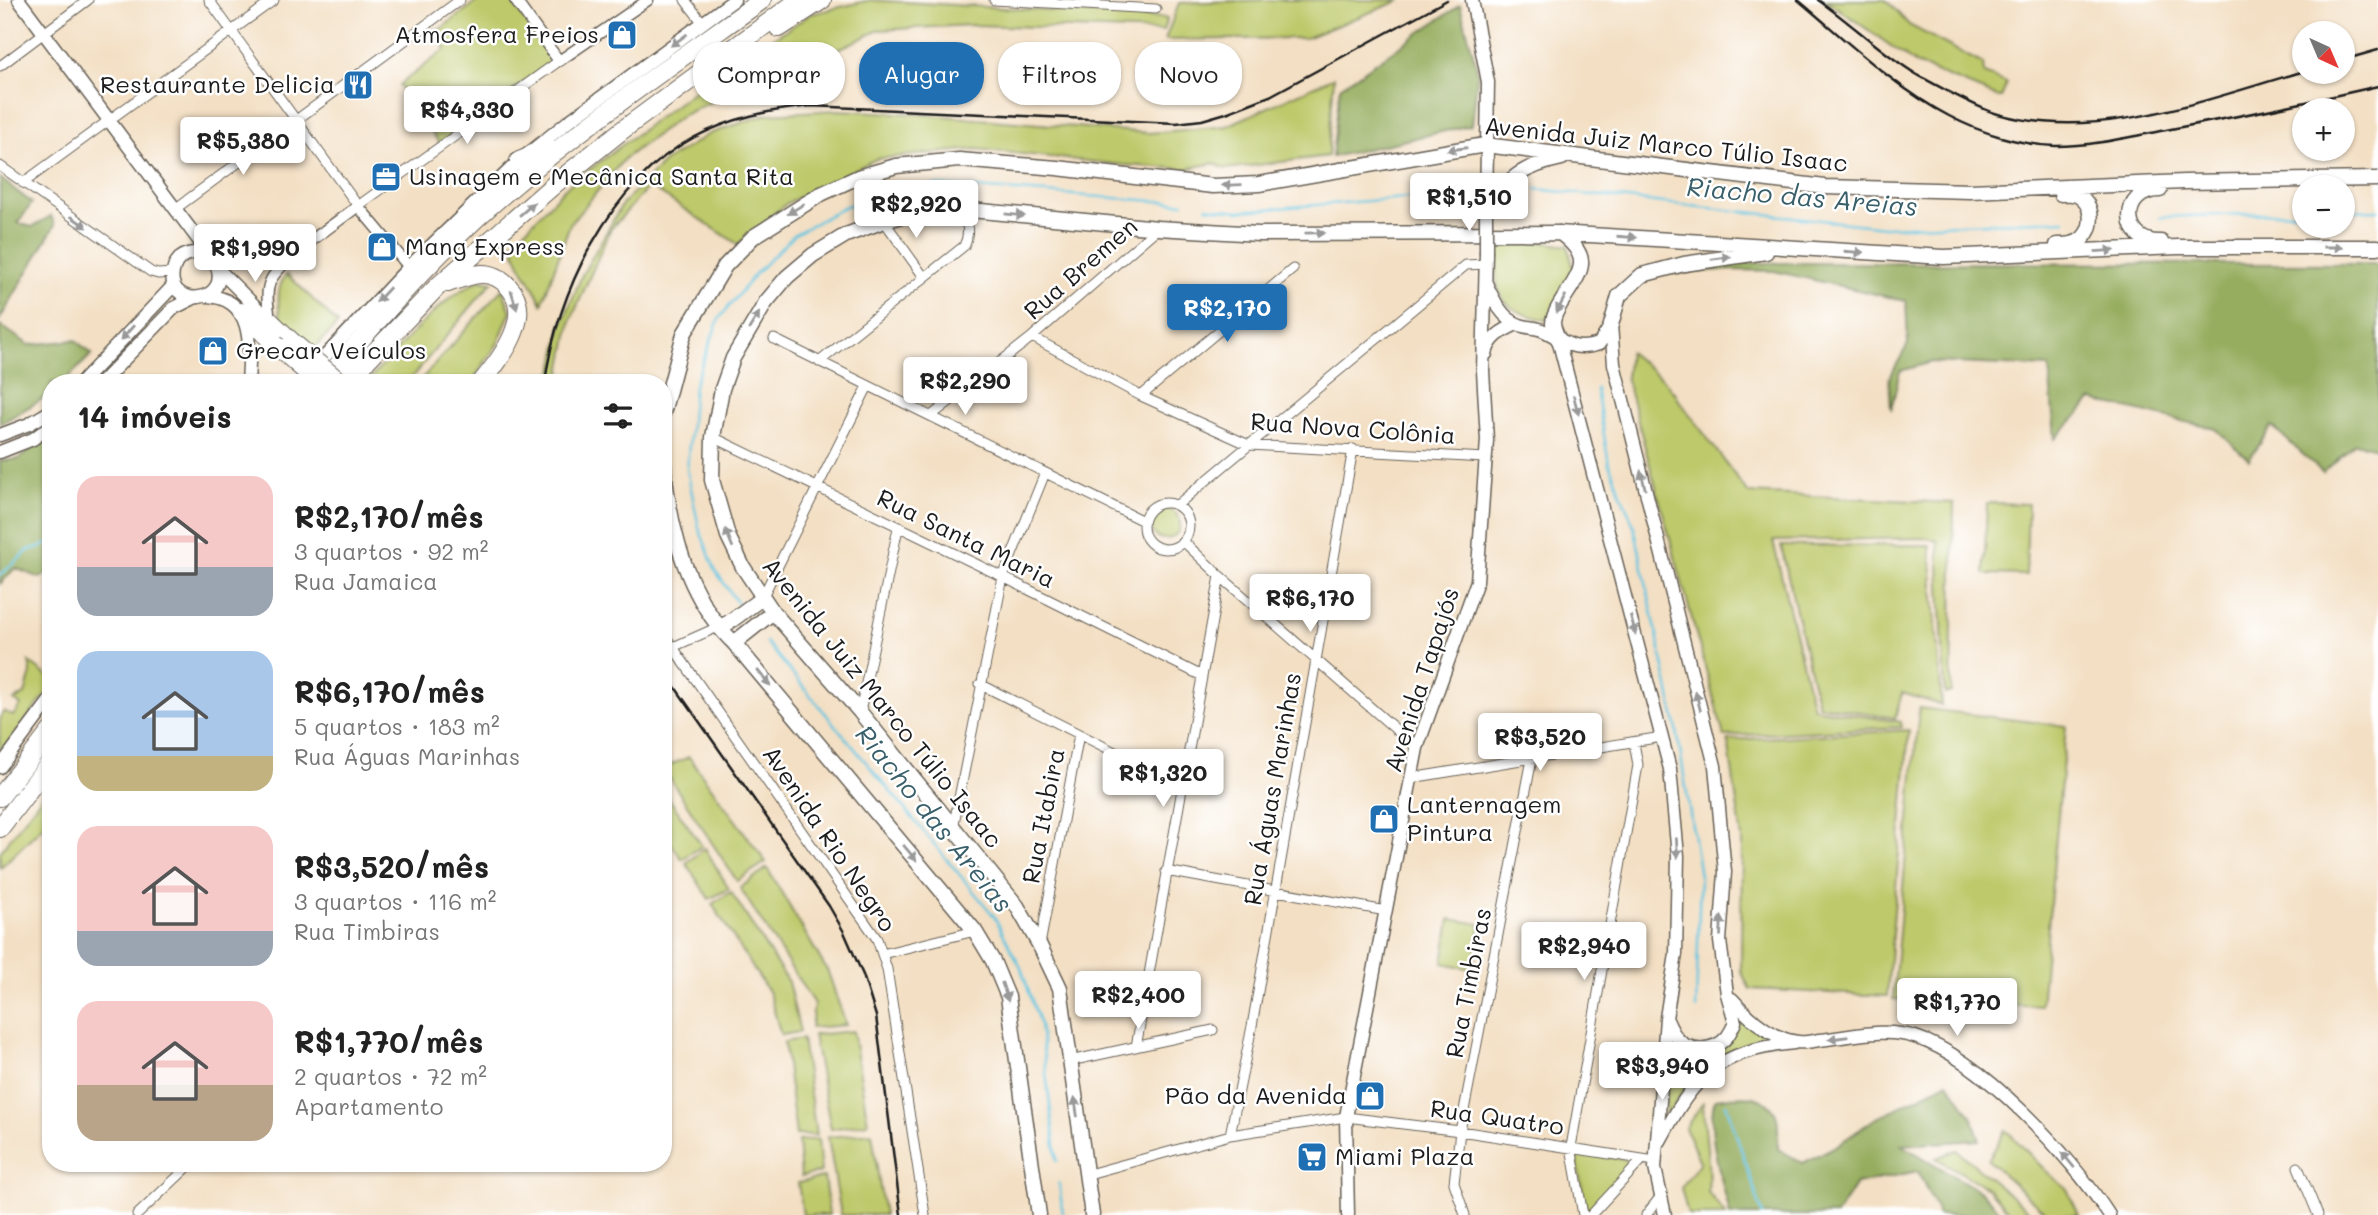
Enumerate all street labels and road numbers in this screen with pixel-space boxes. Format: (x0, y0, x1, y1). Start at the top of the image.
street label: Avenida Juiz Marco Túlio Isaac (1483, 109, 1849, 178)
street label: Rua Bremen (1017, 210, 1143, 326)
street label: Rua Nova Colônia (1249, 405, 1457, 450)
street label: Rua Santa Maria (872, 481, 1061, 594)
street label: Avenida Juiz Marco Túlio Isaac (756, 550, 1010, 854)
street label: Avenida Tapajós (1376, 583, 1465, 776)
street label: Rua Águas Marinhas (1236, 670, 1307, 908)
street label: Avenida Rio Negro (757, 739, 904, 937)
street label: Rua Itabira (1014, 746, 1071, 886)
street label: Rua Timbiras (1438, 905, 1497, 1060)
street label: Rua Quatro (1428, 1092, 1566, 1141)

